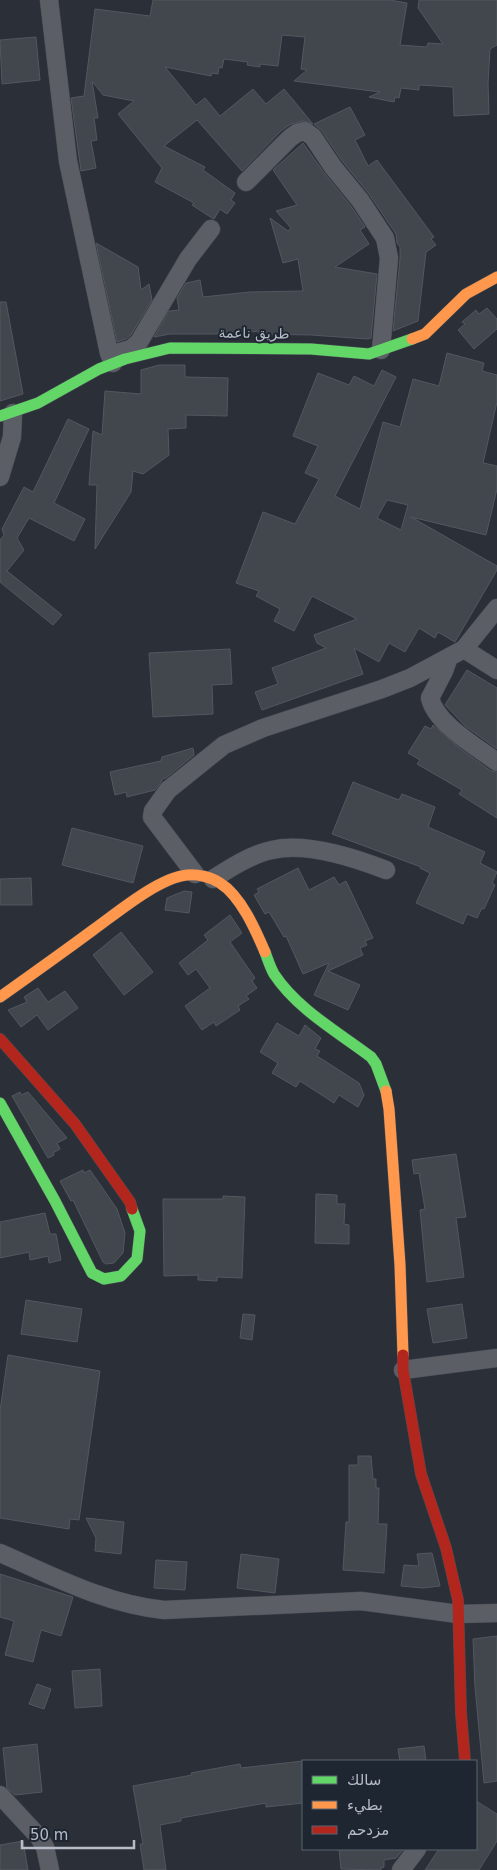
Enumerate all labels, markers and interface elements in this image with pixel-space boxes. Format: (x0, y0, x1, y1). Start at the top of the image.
street label: طريق ناعمة (218, 324, 290, 343)
legend (302, 1760, 477, 1850)
text: سالك (347, 1771, 381, 1789)
text: بطيء (347, 1796, 383, 1815)
scale bar (22, 1818, 135, 1850)
text: مزدحم (347, 1821, 389, 1839)
text: 50 m (30, 1826, 68, 1844)

